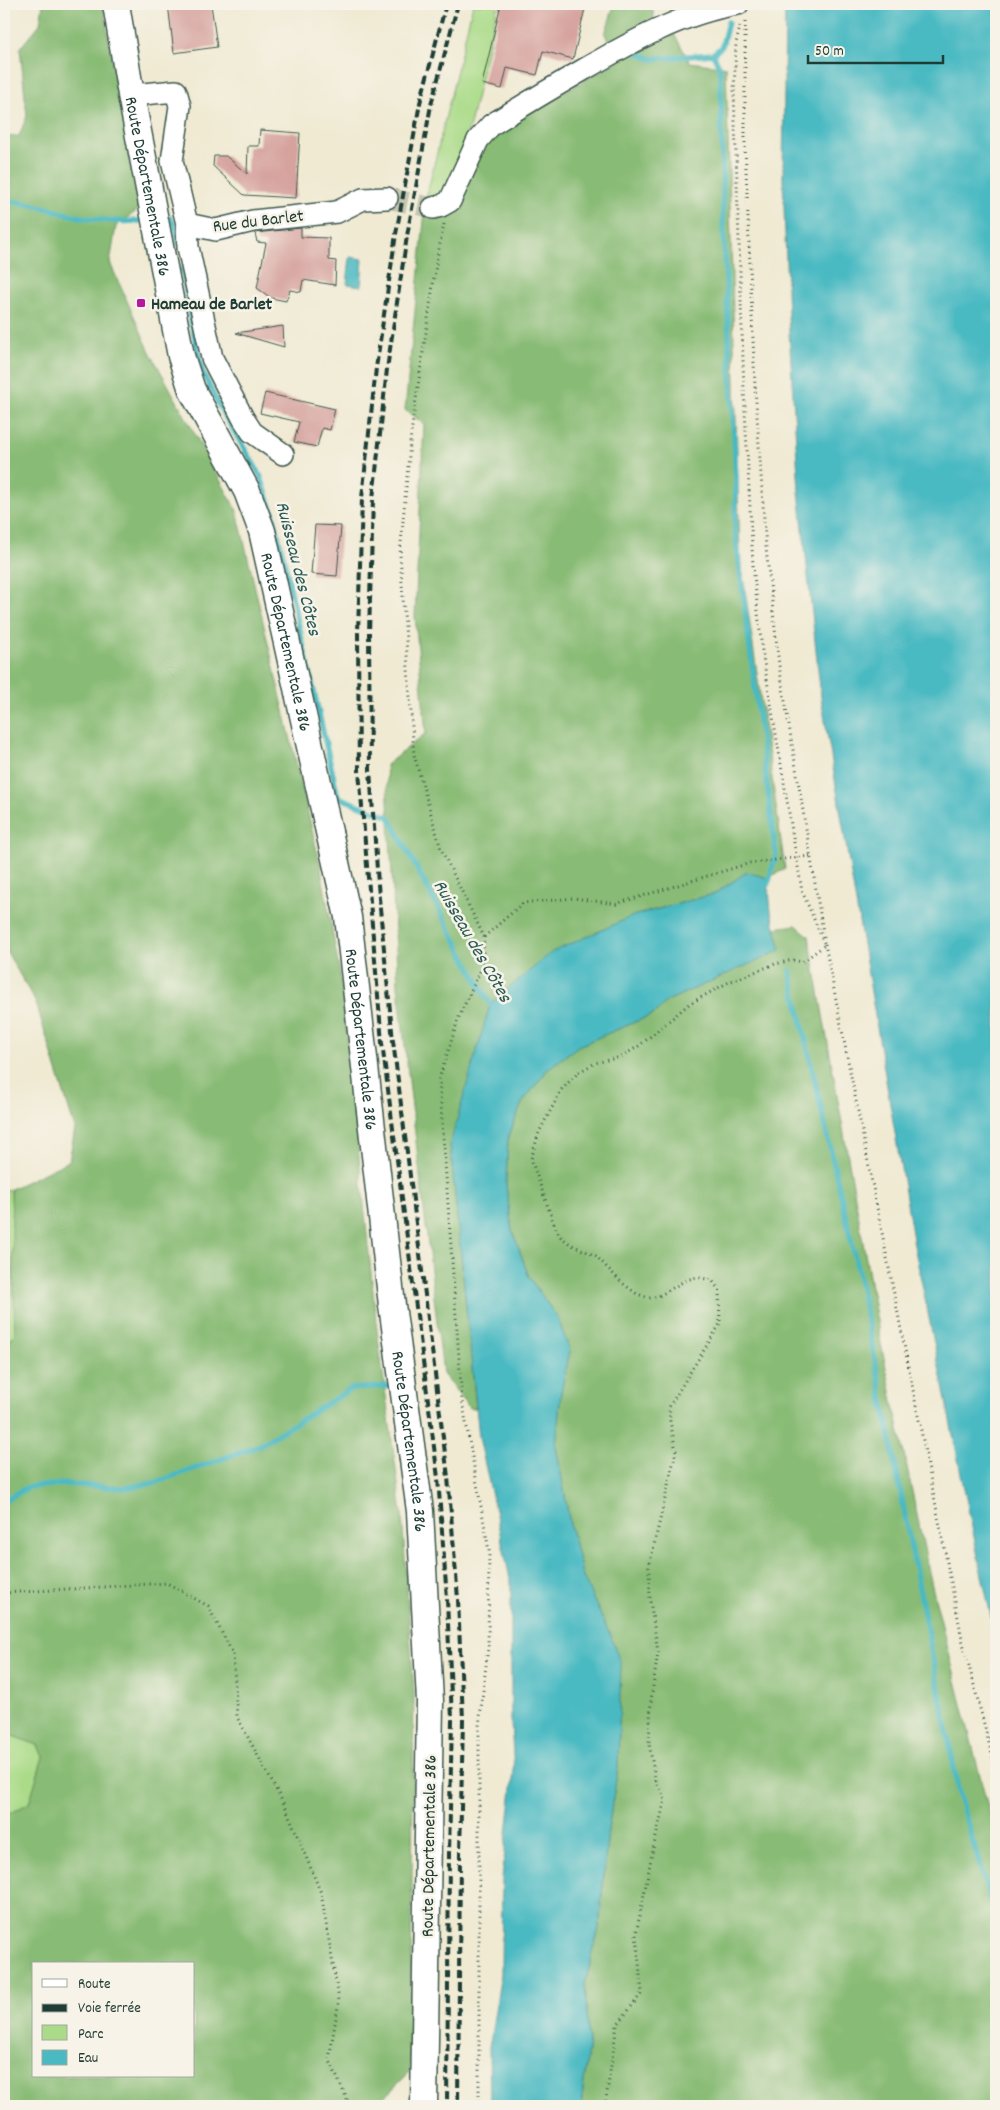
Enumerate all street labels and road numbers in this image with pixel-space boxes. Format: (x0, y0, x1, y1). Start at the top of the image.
street label: Route Départementale 386 (117, 95, 175, 279)
street label: Rue du Barlet (211, 204, 306, 240)
street label: Route Départementale 386 (252, 551, 316, 734)
street label: Route Départementale 386 (337, 948, 382, 1132)
street label: Route Départementale 386 (383, 1350, 431, 1533)
street label: Route Départementale 386 (416, 1755, 445, 1937)

